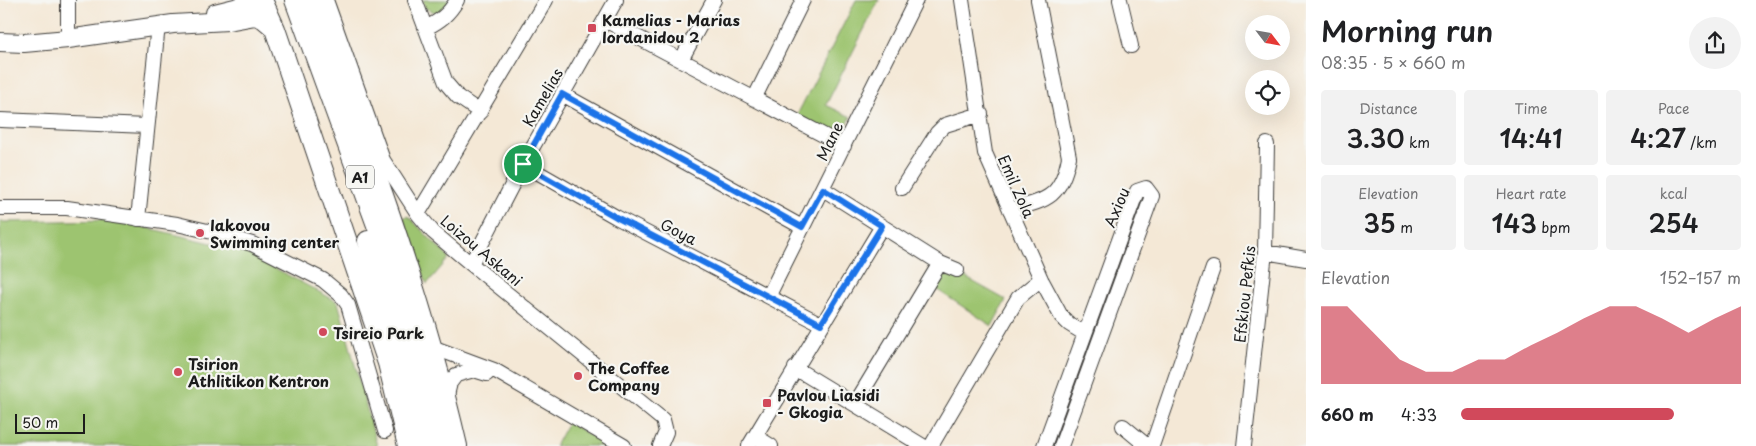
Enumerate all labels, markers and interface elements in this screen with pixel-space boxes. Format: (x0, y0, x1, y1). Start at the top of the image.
place label: Kamelias - Marias Iordanidou 2 (602, 8, 740, 48)
text: Morning run (1321, 9, 1493, 52)
north arrow (1245, 15, 1290, 60)
map controls (1245, 15, 1290, 115)
button: share (1689, 17, 1741, 69)
marker: Kamelias - Marias Iordanidou 2 (586, 22, 598, 34)
text: 08:35 · 5 × 660 m (1321, 50, 1466, 74)
street label: Kamelias (516, 63, 568, 131)
button: locate (1245, 70, 1290, 115)
text: Distance (1359, 98, 1418, 119)
text: Time (1514, 98, 1548, 119)
text: Pace (1658, 98, 1689, 119)
street label: Mane (810, 118, 848, 164)
text: 3.30 (1347, 119, 1405, 157)
text: 14:41 (1499, 119, 1563, 157)
text: 4:27 (1630, 119, 1686, 157)
text: km (1405, 132, 1430, 153)
text: /km (1686, 132, 1717, 153)
pin (502, 143, 544, 185)
icon: arrive (509, 150, 537, 178)
street label: Emil Zola (993, 151, 1041, 222)
road number: A1 (346, 166, 374, 188)
street label: Axiou (1097, 183, 1135, 231)
text: Elevation (1358, 183, 1419, 204)
text: Heart rate (1496, 183, 1566, 204)
text: kcal (1660, 183, 1688, 204)
text: 35 (1364, 204, 1396, 242)
text: 143 (1492, 204, 1537, 242)
text: 254 (1649, 204, 1699, 242)
street label: Loizou Askani (436, 209, 528, 291)
street label: Goya (657, 212, 702, 250)
place label: Iakovou Swimming center (210, 213, 340, 253)
text: m (1396, 217, 1413, 238)
text: bpm (1537, 217, 1570, 238)
marker: Iakovou Swimming center (194, 227, 206, 239)
street label: Efskiou Pefkis (1227, 244, 1261, 344)
text: Elevation (1321, 265, 1390, 289)
text: 152–157 m (1660, 265, 1741, 289)
place label: Tsireio Park (333, 321, 424, 344)
marker: Tsireio Park (317, 326, 329, 338)
place label: Tsirion Athlitikon Kentron (187, 352, 329, 392)
place label: The Coffee Company (588, 356, 670, 396)
marker: Tsirion Athlitikon Kentron (172, 366, 184, 378)
marker: The Coffee Company (572, 370, 584, 382)
place label: Pavlou Liasidi - Gkogia (777, 383, 880, 423)
marker: Pavlou Liasidi - Gkogia (761, 397, 773, 409)
text: 660 m (1321, 402, 1374, 426)
text: 4:33 (1401, 402, 1437, 426)
scale bar (15, 411, 85, 434)
text: 50 m (22, 412, 58, 433)

